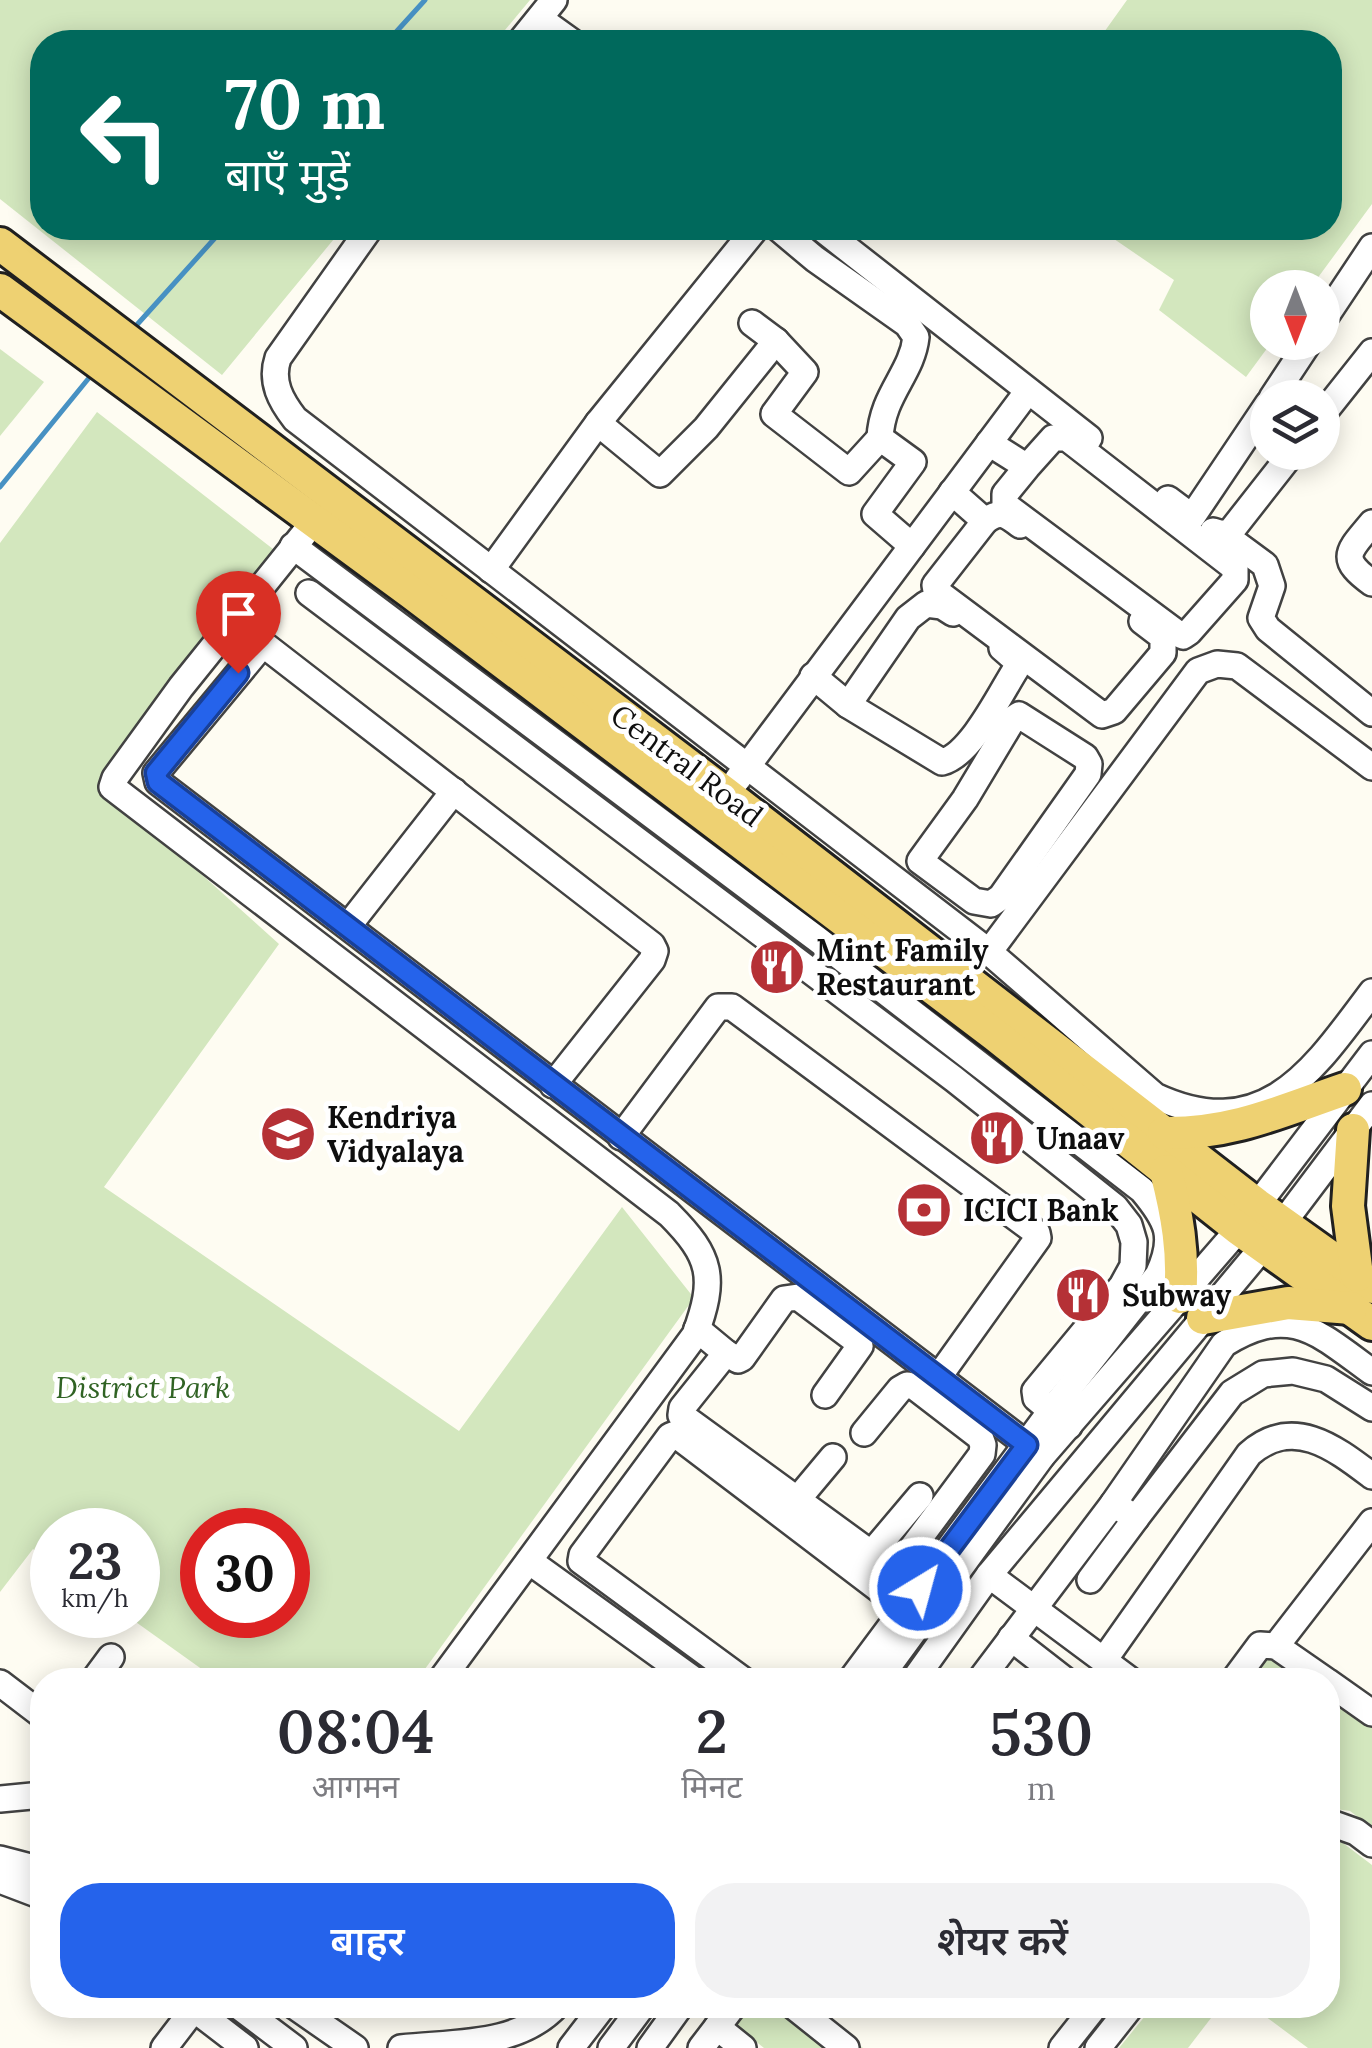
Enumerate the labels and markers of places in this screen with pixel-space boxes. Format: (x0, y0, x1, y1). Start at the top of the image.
pin (196, 571, 281, 674)
place label: Mint Family Restaurant (816, 931, 989, 1003)
restaurant icon: Mint Family Restaurant (747, 937, 807, 997)
place label: Kendriya Vidyalaya (327, 1098, 464, 1171)
school or university icon: Kendriya Vidyalaya (258, 1104, 318, 1164)
restaurant icon: Unaav (967, 1108, 1027, 1168)
place label: Unaav (1036, 1119, 1125, 1157)
bank icon: ICICI Bank (894, 1180, 954, 1240)
place label: ICICI Bank (963, 1191, 1119, 1229)
restaurant icon: Subway (1053, 1265, 1113, 1325)
place label: Subway (1122, 1276, 1232, 1315)

